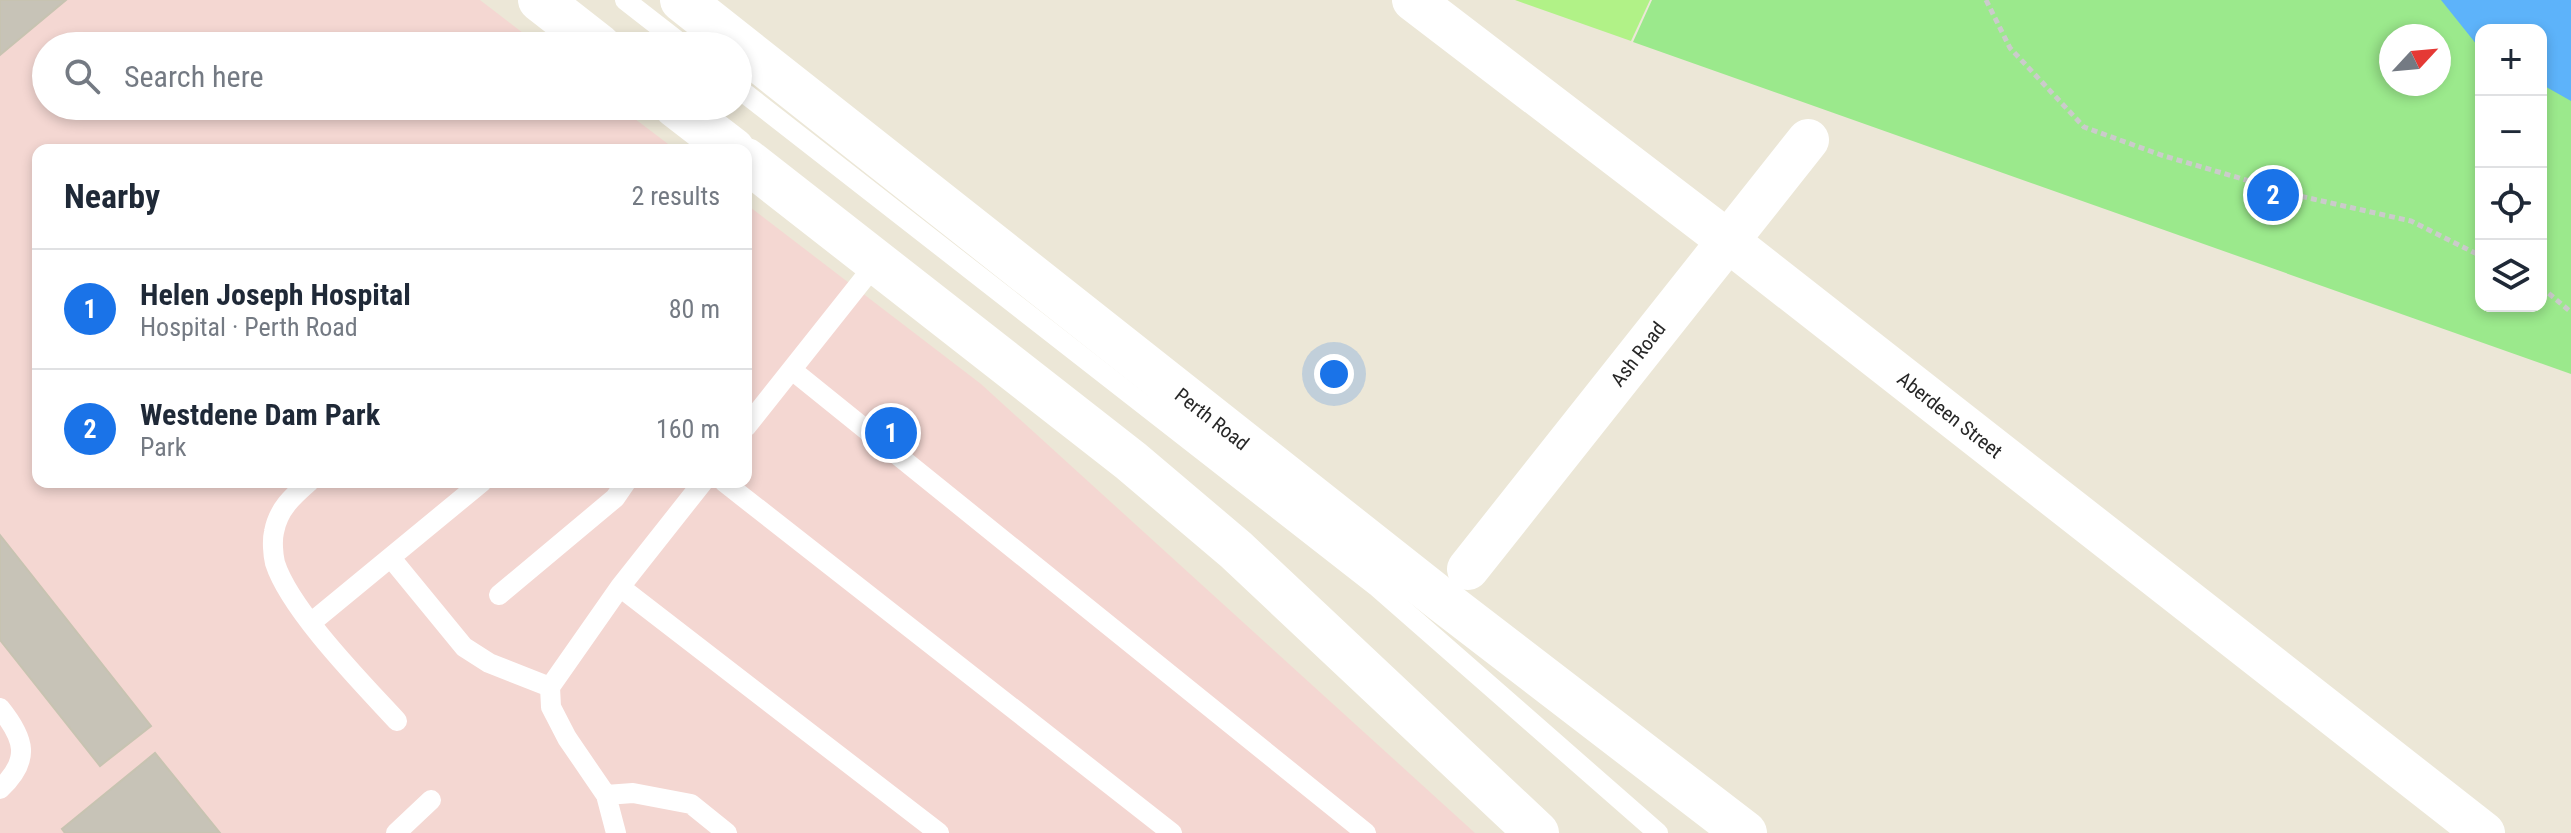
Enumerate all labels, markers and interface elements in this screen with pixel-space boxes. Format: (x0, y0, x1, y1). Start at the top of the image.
north arrow (2379, 24, 2451, 96)
map controls (2475, 24, 2547, 312)
button: + (2475, 24, 2547, 96)
search box (32, 32, 752, 120)
icon: search (60, 54, 104, 98)
text: Search here (124, 59, 264, 94)
button: − (2475, 96, 2547, 168)
pin: 2 (2247, 165, 2299, 225)
button: locate (2475, 168, 2547, 240)
text: Nearby (64, 176, 160, 216)
text: 2 results (631, 181, 720, 211)
button: layers (2475, 240, 2547, 312)
text: Helen Joseph Hospital (140, 277, 411, 312)
text: 1 (83, 294, 97, 324)
text: 80 m (669, 294, 720, 324)
text: Hospital · Perth Road (140, 312, 358, 342)
street label: Ash Road (1605, 317, 1671, 391)
your location (1314, 354, 1354, 394)
street label: Aberdeen Street (1893, 367, 2007, 463)
street label: Perth Road (1170, 383, 1254, 455)
text: Westdene Dam Park (140, 397, 380, 432)
pin: 1 (865, 403, 917, 463)
text: 2 (83, 414, 97, 444)
text: 160 m (656, 414, 720, 444)
text: Park (140, 432, 186, 462)

